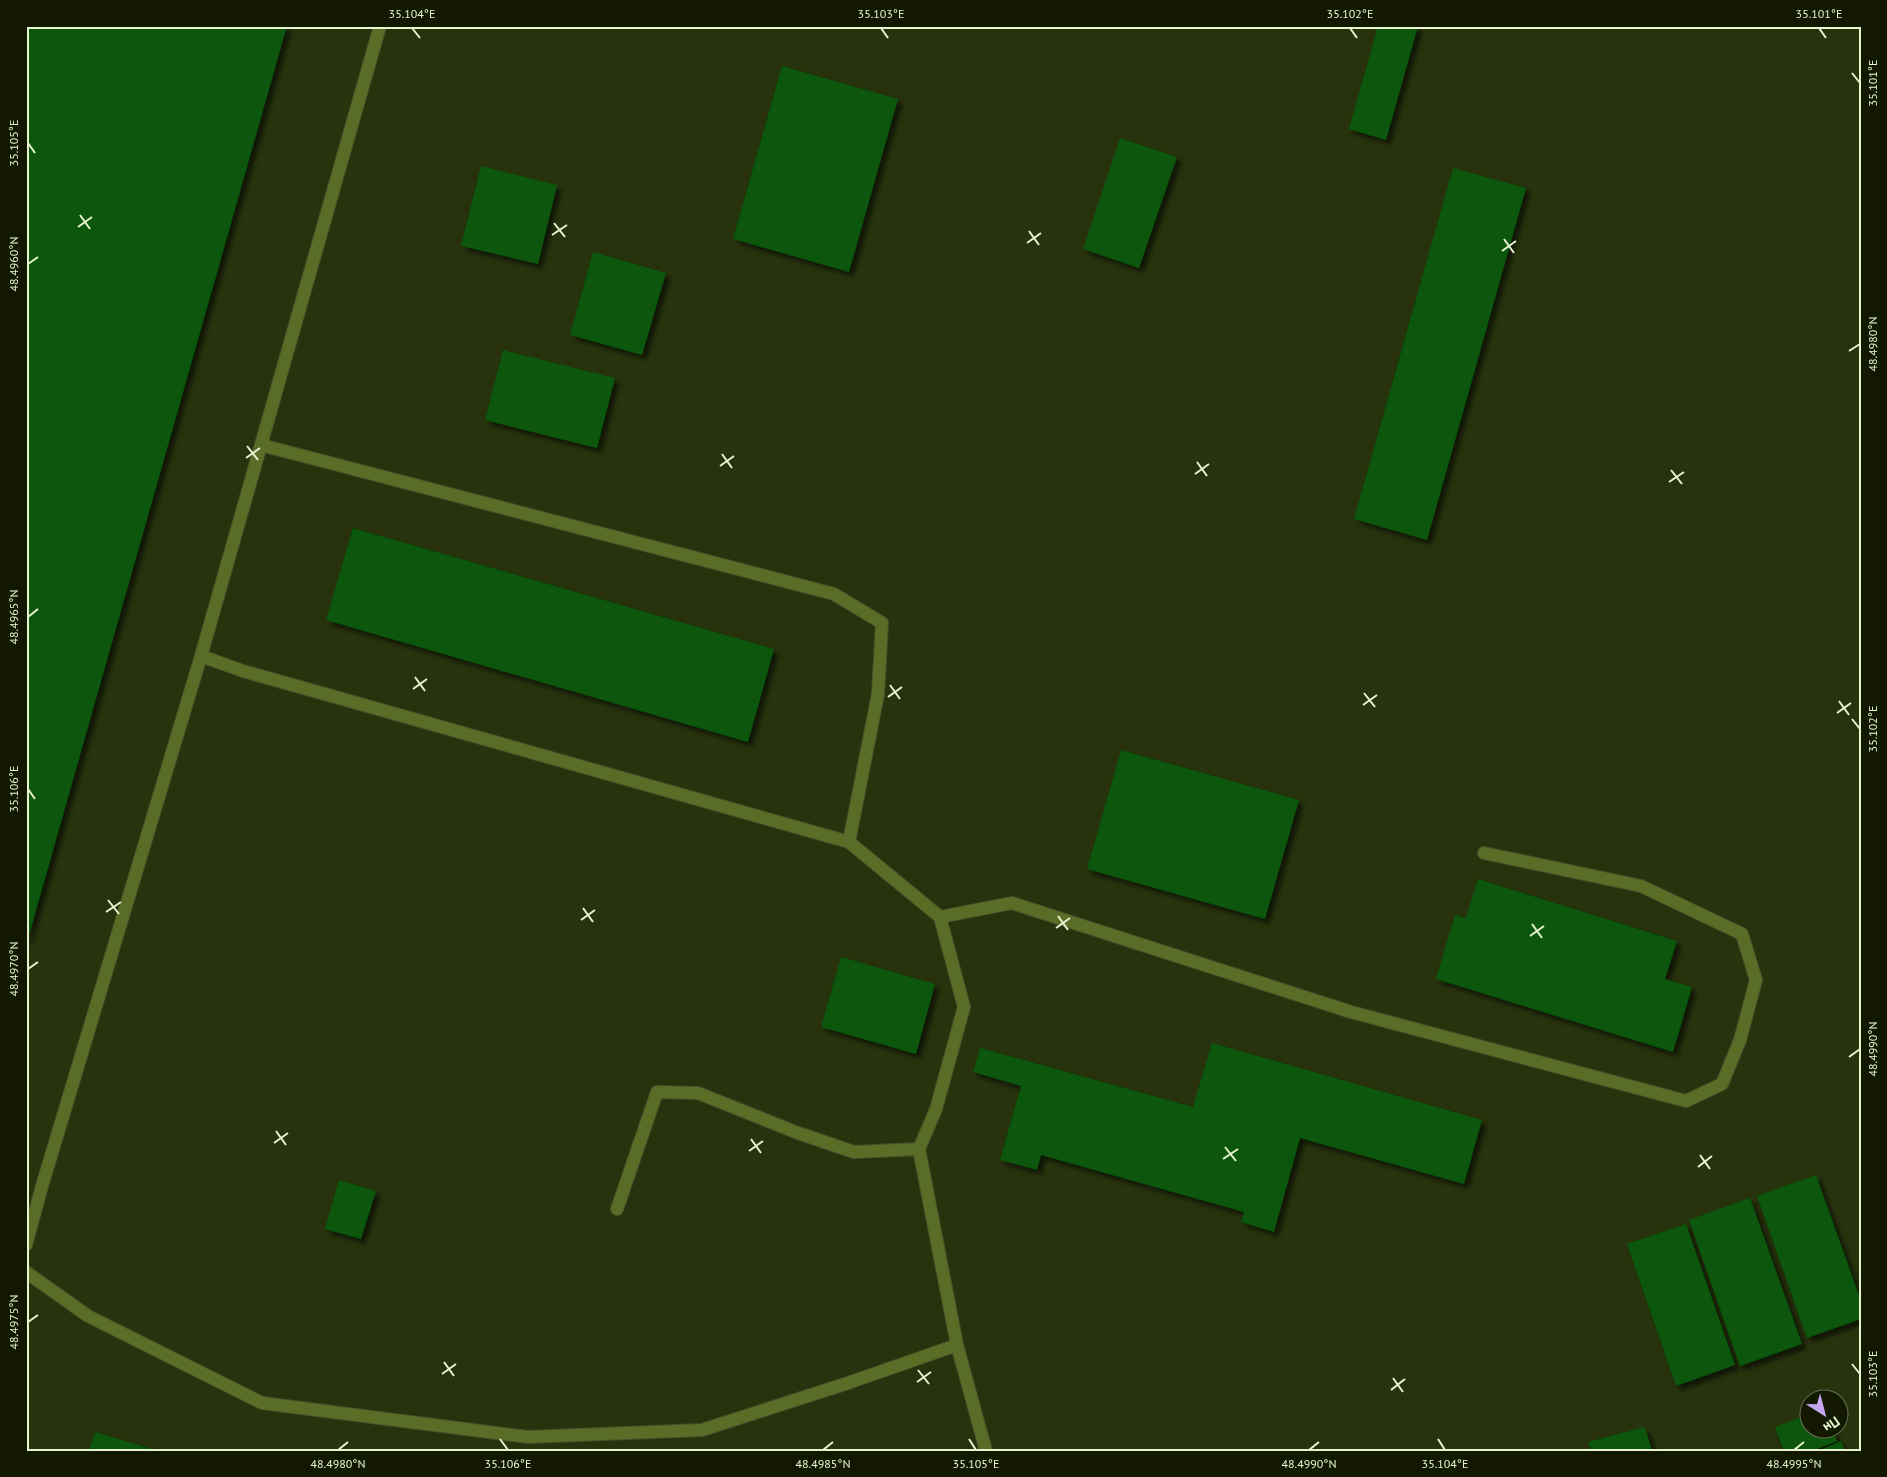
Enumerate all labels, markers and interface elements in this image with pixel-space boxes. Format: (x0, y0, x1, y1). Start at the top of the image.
text: 35.104°E (389, 6, 435, 21)
text: 35.103°E (858, 6, 904, 21)
text: 35.102°E (1327, 6, 1373, 21)
text: 35.101°E (1796, 6, 1842, 21)
text: 35.101°E (1865, 60, 1880, 106)
text: 35.105°E (6, 120, 21, 166)
text: 48.4960°N (6, 237, 21, 291)
text: 48.4980°N (1865, 317, 1880, 371)
text: 48.4965°N (6, 590, 21, 644)
text: 35.102°E (1865, 706, 1880, 752)
text: 35.106°E (6, 766, 21, 812)
text: 48.4970°N (6, 942, 21, 996)
text: 48.4990°N (1865, 1022, 1880, 1076)
text: 48.4975°N (6, 1295, 21, 1349)
text: 35.103°E (1865, 1351, 1880, 1397)
north arrow (1800, 1390, 1850, 1440)
text: Пн (1820, 1412, 1844, 1437)
text: 48.4980°N (311, 1456, 365, 1471)
text: 35.106°E (485, 1456, 531, 1471)
text: 48.4985°N (796, 1456, 850, 1471)
text: 35.105°E (953, 1456, 999, 1471)
text: 48.4990°N (1282, 1456, 1336, 1471)
text: 35.104°E (1422, 1456, 1468, 1471)
text: 48.4995°N (1767, 1456, 1821, 1471)

